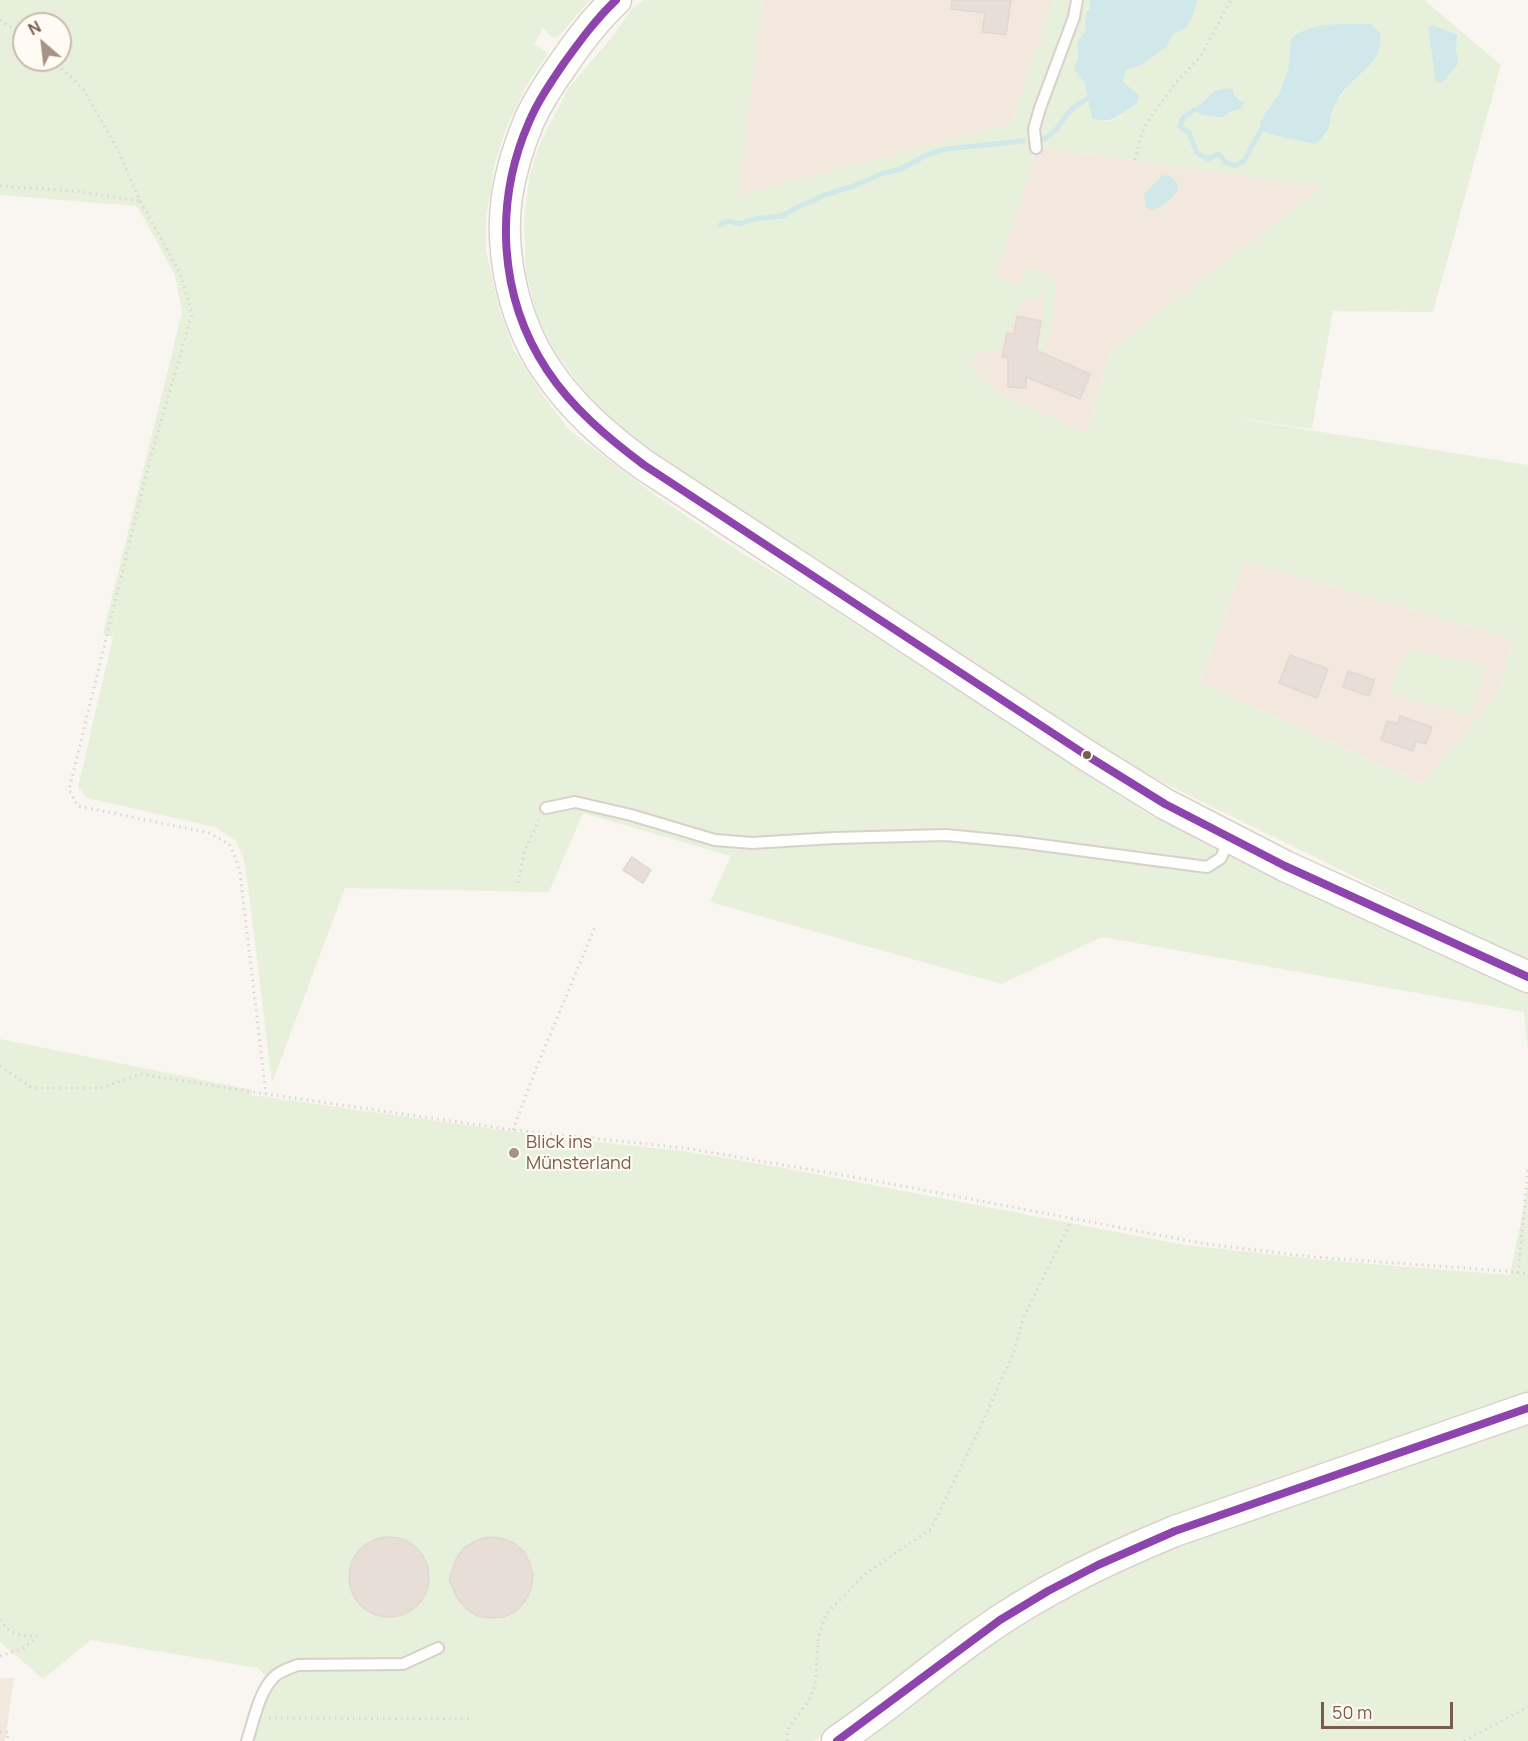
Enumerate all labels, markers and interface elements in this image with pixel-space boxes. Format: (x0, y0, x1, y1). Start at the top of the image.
north arrow (12, 12, 72, 72)
text: N (24, 15, 45, 40)
unlabelled marker (1081, 749, 1093, 761)
place label: Blick ins Münsterland (526, 1132, 631, 1174)
marker: Blick ins Münsterland (507, 1146, 521, 1160)
scale bar (1324, 1690, 1456, 1728)
text: 50 m (1332, 1700, 1372, 1724)

